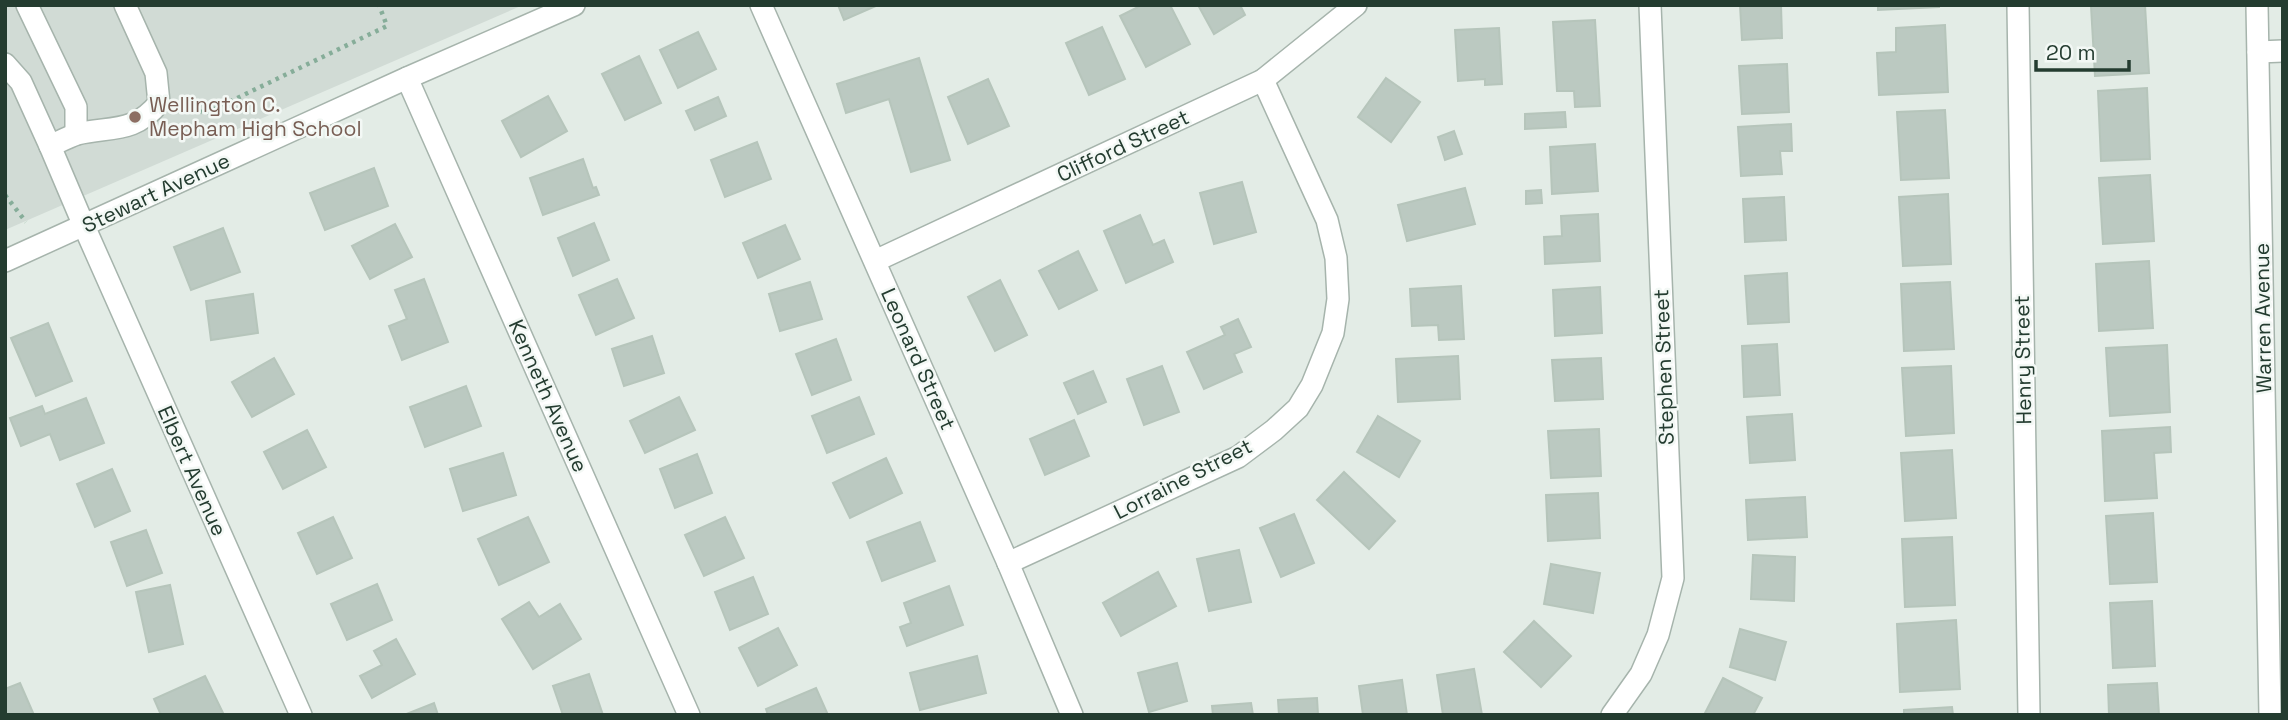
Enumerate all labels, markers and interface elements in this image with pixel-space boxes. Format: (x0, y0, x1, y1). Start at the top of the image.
scale bar (2036, 28, 2129, 72)
text: 20 m (2046, 39, 2096, 66)
place label: Wellington C. Mepham High School (149, 91, 362, 142)
street label: Clifford Street (1052, 103, 1193, 188)
marker: Wellington C. Mepham High School (127, 109, 143, 125)
street label: Stewart Avenue (78, 147, 234, 239)
street label: Warren Avenue (2248, 243, 2277, 393)
street label: Leonard Street (875, 284, 962, 434)
street label: Stephen Street (1647, 289, 1680, 445)
street label: Henry Street (2008, 295, 2037, 425)
street label: Kenneth Avenue (503, 315, 594, 476)
street label: Elbert Avenue (152, 401, 233, 540)
street label: Lorraine Street (1109, 432, 1257, 525)

